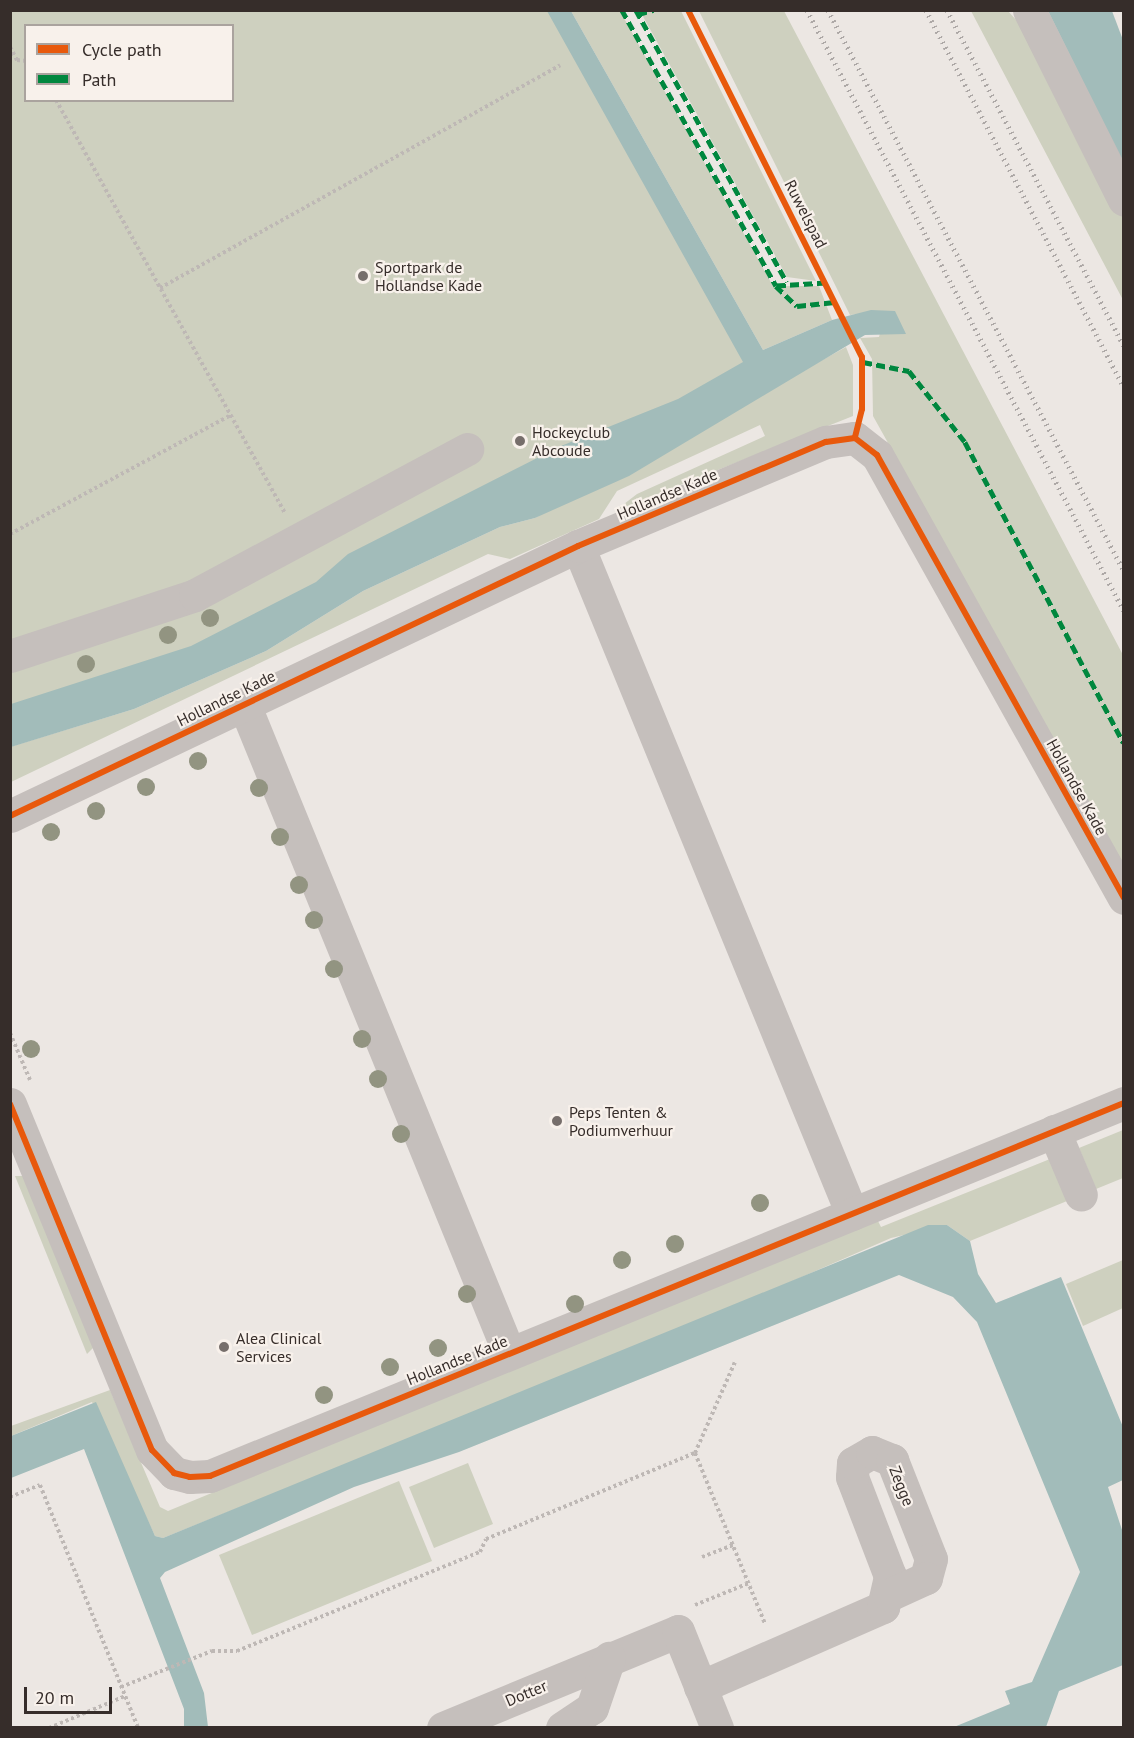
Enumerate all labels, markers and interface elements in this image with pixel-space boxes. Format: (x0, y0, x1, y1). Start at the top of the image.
legend (24, 24, 234, 102)
text: Cycle path (82, 38, 162, 61)
text: Path (82, 68, 116, 91)
street label: Ruwelspad (781, 177, 831, 251)
place label: Sportpark de Hollandse Kade (375, 257, 482, 295)
marker: Sportpark de Hollandse Kade (356, 269, 370, 283)
place label: Hockeyclub Abcoude (532, 422, 610, 460)
marker: Hockeyclub Abcoude (513, 434, 527, 448)
street label: Hollandse Kade (614, 464, 720, 524)
street label: Hollandse Kade (174, 666, 278, 730)
street label: Hollandse Kade (1043, 736, 1111, 838)
place label: Peps Tenten & Podiumverhuur (569, 1102, 673, 1140)
marker: Peps Tenten & Podiumverhuur (550, 1114, 564, 1128)
place label: Alea Clinical Services (236, 1328, 321, 1366)
street label: Hollandse Kade (404, 1331, 510, 1389)
marker: Alea Clinical Services (217, 1340, 231, 1354)
street label: Zegge (885, 1463, 919, 1509)
scale bar (27, 1675, 116, 1713)
street label: Dotter (502, 1676, 550, 1710)
text: 20 m (35, 1686, 74, 1709)

